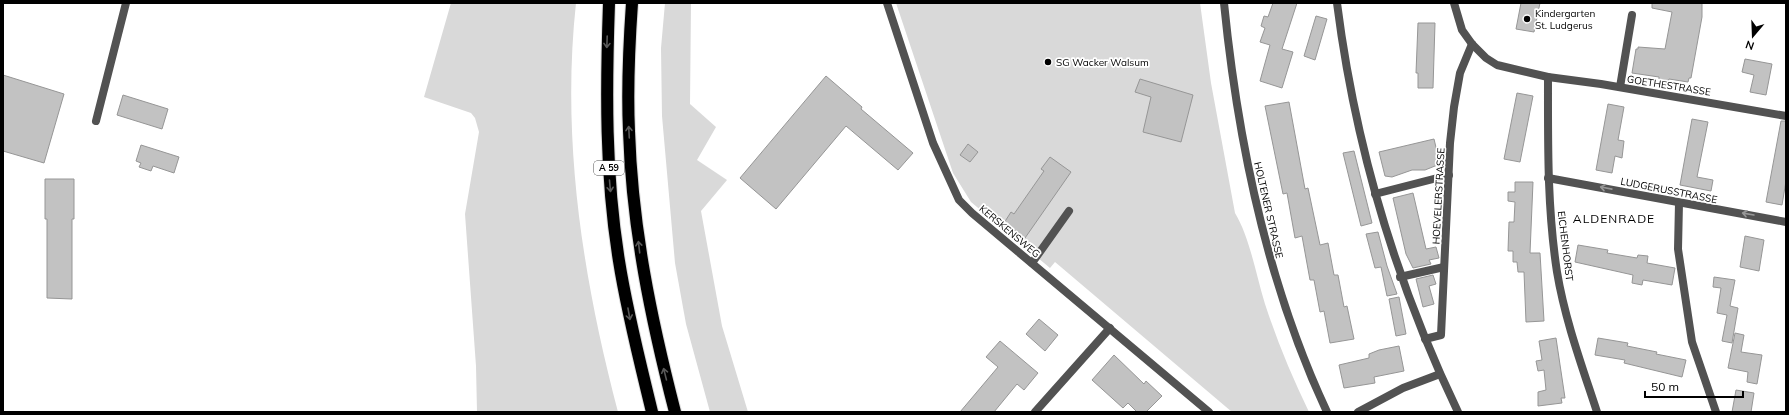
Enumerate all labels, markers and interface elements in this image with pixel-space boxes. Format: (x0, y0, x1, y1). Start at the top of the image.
place label: Kindergarten St. Ludgerus (1535, 7, 1595, 32)
marker: Kindergarten St. Ludgerus (1522, 14, 1532, 24)
north arrow (1733, 16, 1773, 56)
one-way arrow (604, 35, 611, 48)
text: N (1744, 37, 1756, 53)
place label: SG Wacker Walsum (1056, 56, 1149, 69)
marker: SG Wacker Walsum (1043, 57, 1053, 67)
street label: GOETHESTRASSE (1626, 72, 1712, 99)
one-way arrow (625, 126, 632, 139)
street label: HOEVELERSTRASSE (1429, 147, 1448, 245)
street label: HOLTENER STRASSE (1251, 160, 1286, 260)
road number: A 59 (594, 161, 624, 175)
street label: LUDGERUSSTRASSE (1619, 175, 1718, 206)
one-way arrow (607, 179, 614, 192)
one-way arrow (1600, 184, 1613, 192)
street label: KERSKENSWEG (977, 202, 1043, 261)
street label: EICHENHORST (1555, 210, 1576, 282)
one-way arrow (1742, 210, 1755, 218)
district label: ALDENRADE (1573, 211, 1655, 226)
one-way arrow (636, 241, 643, 254)
one-way arrow (625, 308, 633, 321)
one-way arrow (661, 368, 668, 381)
scale bar (1645, 373, 1743, 399)
text: 50 m (1651, 379, 1679, 394)

